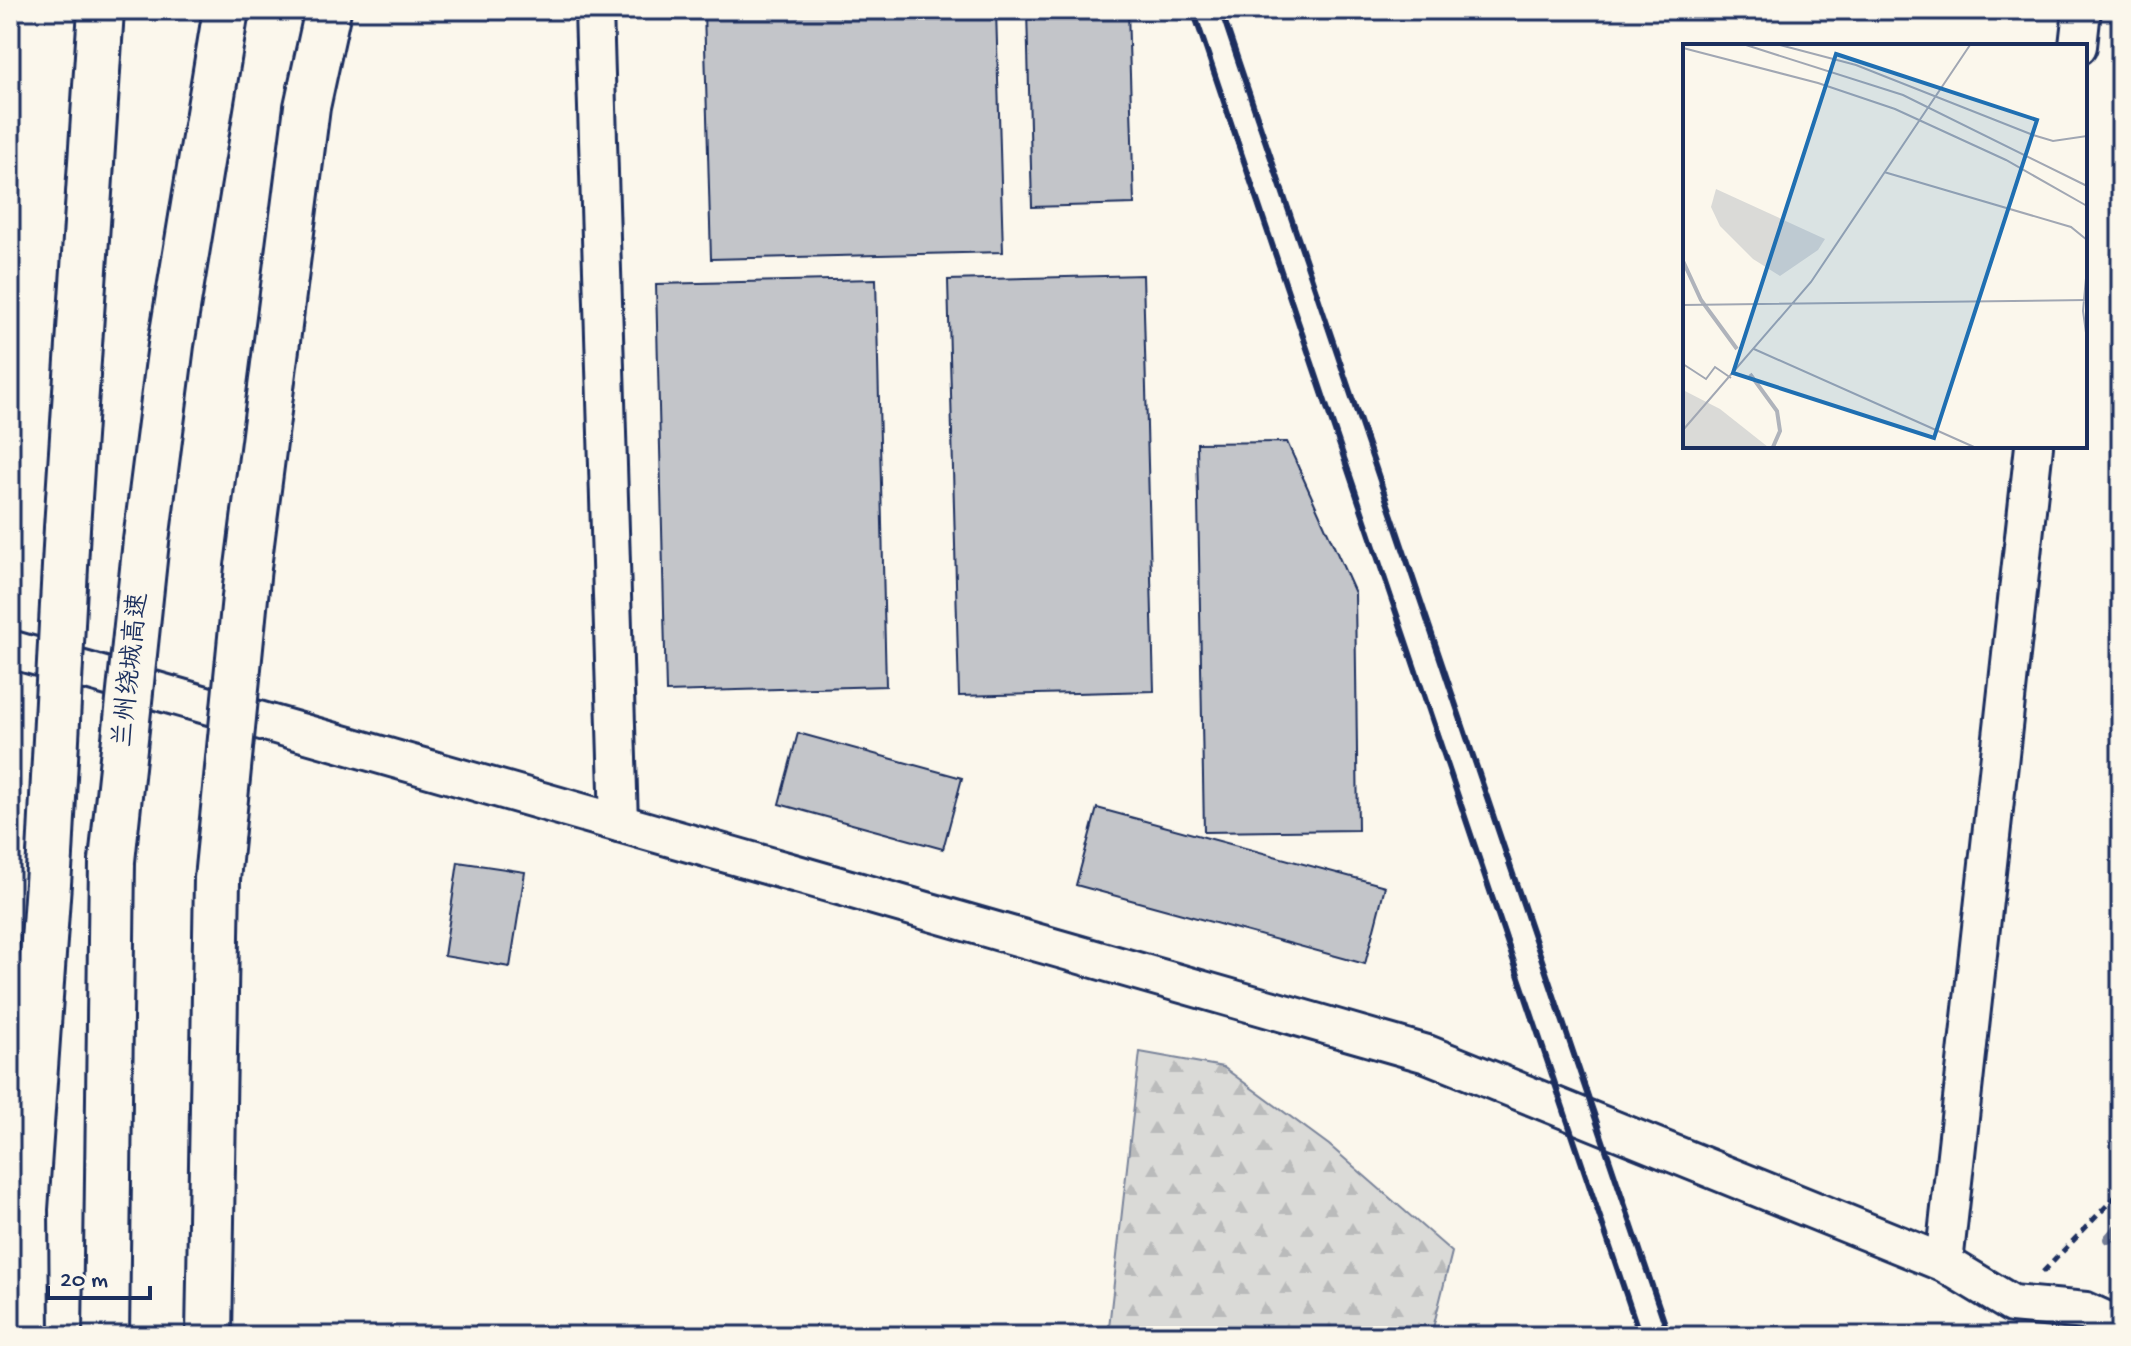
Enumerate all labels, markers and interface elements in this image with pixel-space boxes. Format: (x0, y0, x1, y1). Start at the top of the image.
inset map (1683, 44, 2087, 448)
street label: 兰州绕城高速 (107, 591, 157, 749)
scale bar (48, 1250, 150, 1300)
text: 20 m (60, 1267, 108, 1296)

